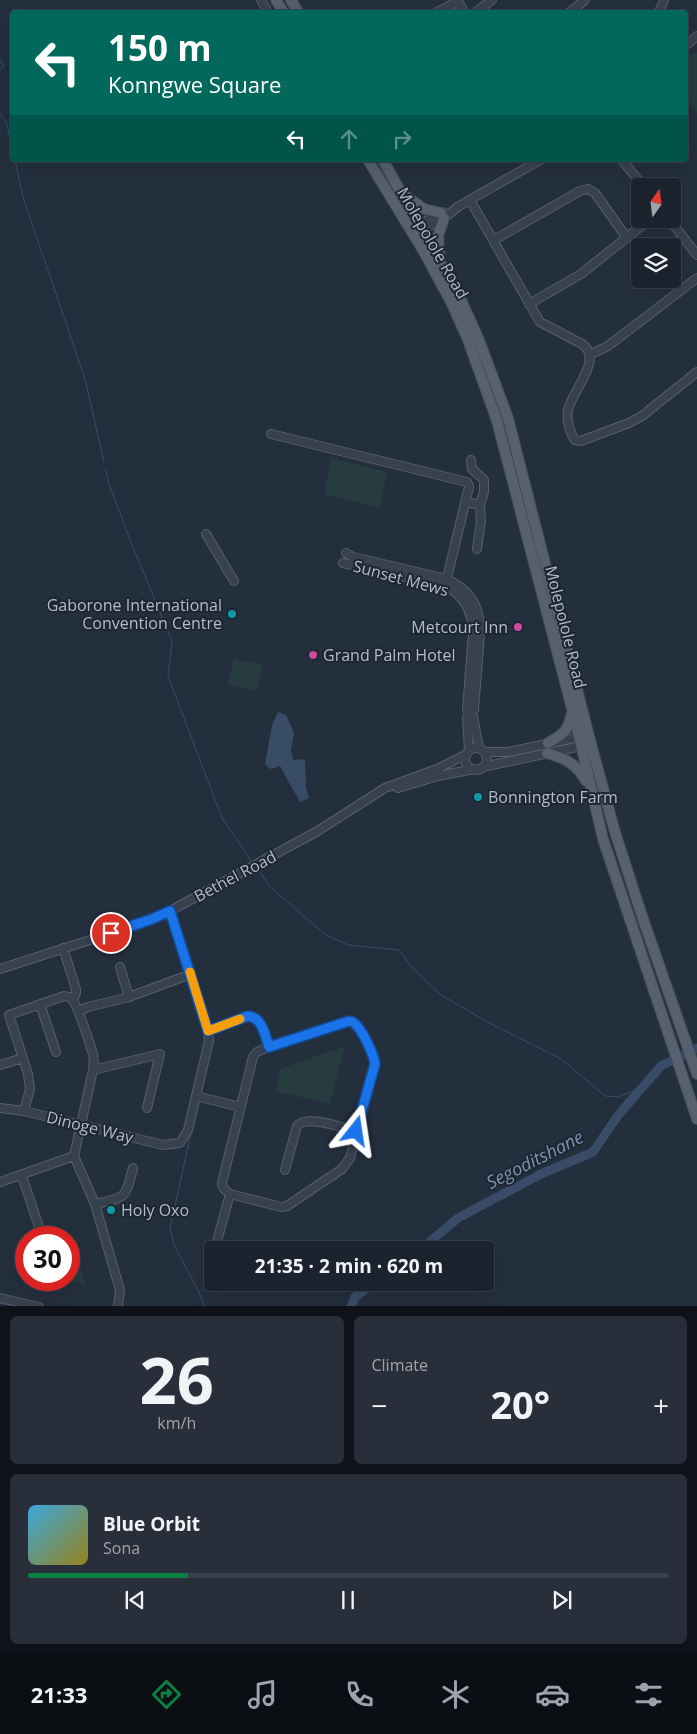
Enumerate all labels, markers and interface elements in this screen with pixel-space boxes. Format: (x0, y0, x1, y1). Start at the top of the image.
text: 150 m (108, 24, 212, 71)
icon: left (25, 30, 90, 95)
text: Konngwe Square (108, 69, 281, 99)
icon: left (282, 125, 310, 153)
icon: ahead (335, 125, 363, 153)
icon: right (388, 125, 416, 153)
north arrow (631, 178, 681, 228)
map controls (631, 178, 681, 288)
street label: Molepolole Road (392, 183, 474, 303)
button: layers (631, 238, 681, 288)
street label: Sunset Mews (351, 555, 451, 601)
street label: Molepolole Road (540, 563, 592, 691)
place label: Gaborone International Convention Centre (47, 594, 222, 634)
marker: Gaborone International Convention Centre (226, 608, 238, 620)
place label: Metcourt Inn (411, 616, 508, 638)
marker: Metcourt Inn (512, 621, 524, 633)
place label: Grand Palm Hotel (323, 644, 456, 666)
marker: Grand Palm Hotel (307, 649, 319, 661)
place label: Bonnington Farm (488, 786, 618, 808)
marker: Bonnington Farm (472, 791, 484, 803)
street label: Bethel Road (190, 845, 280, 907)
pin (90, 912, 132, 954)
icon: arrive (97, 919, 125, 947)
position arrow (329, 1104, 381, 1156)
street label: Dinoge Way (44, 1106, 137, 1149)
water label: Segoditshane (482, 1124, 587, 1194)
place label: Holy Oxo (121, 1199, 189, 1221)
marker: Holy Oxo (105, 1204, 117, 1216)
speed limit sign: 30 (15, 1226, 80, 1291)
text: 21:35 · 2 min · 620 m (255, 1253, 443, 1279)
text: 26 (140, 1335, 214, 1423)
text: Climate (372, 1354, 428, 1376)
text: 20° (490, 1378, 550, 1430)
text: − (372, 1386, 388, 1424)
text: + (653, 1386, 669, 1424)
text: km/h (157, 1412, 196, 1434)
text: Blue Orbit (103, 1511, 200, 1537)
text: Sona (103, 1537, 140, 1559)
icon: previous (121, 1586, 149, 1614)
icon: pause (334, 1586, 362, 1614)
icon: next (548, 1586, 576, 1614)
icon: directions (149, 1677, 184, 1712)
icon: music (245, 1677, 280, 1712)
icon: phone (342, 1677, 377, 1712)
icon: climate (438, 1677, 473, 1712)
icon: car (535, 1677, 570, 1712)
icon: filters (631, 1677, 666, 1712)
text: 21:33 (31, 1679, 87, 1709)

